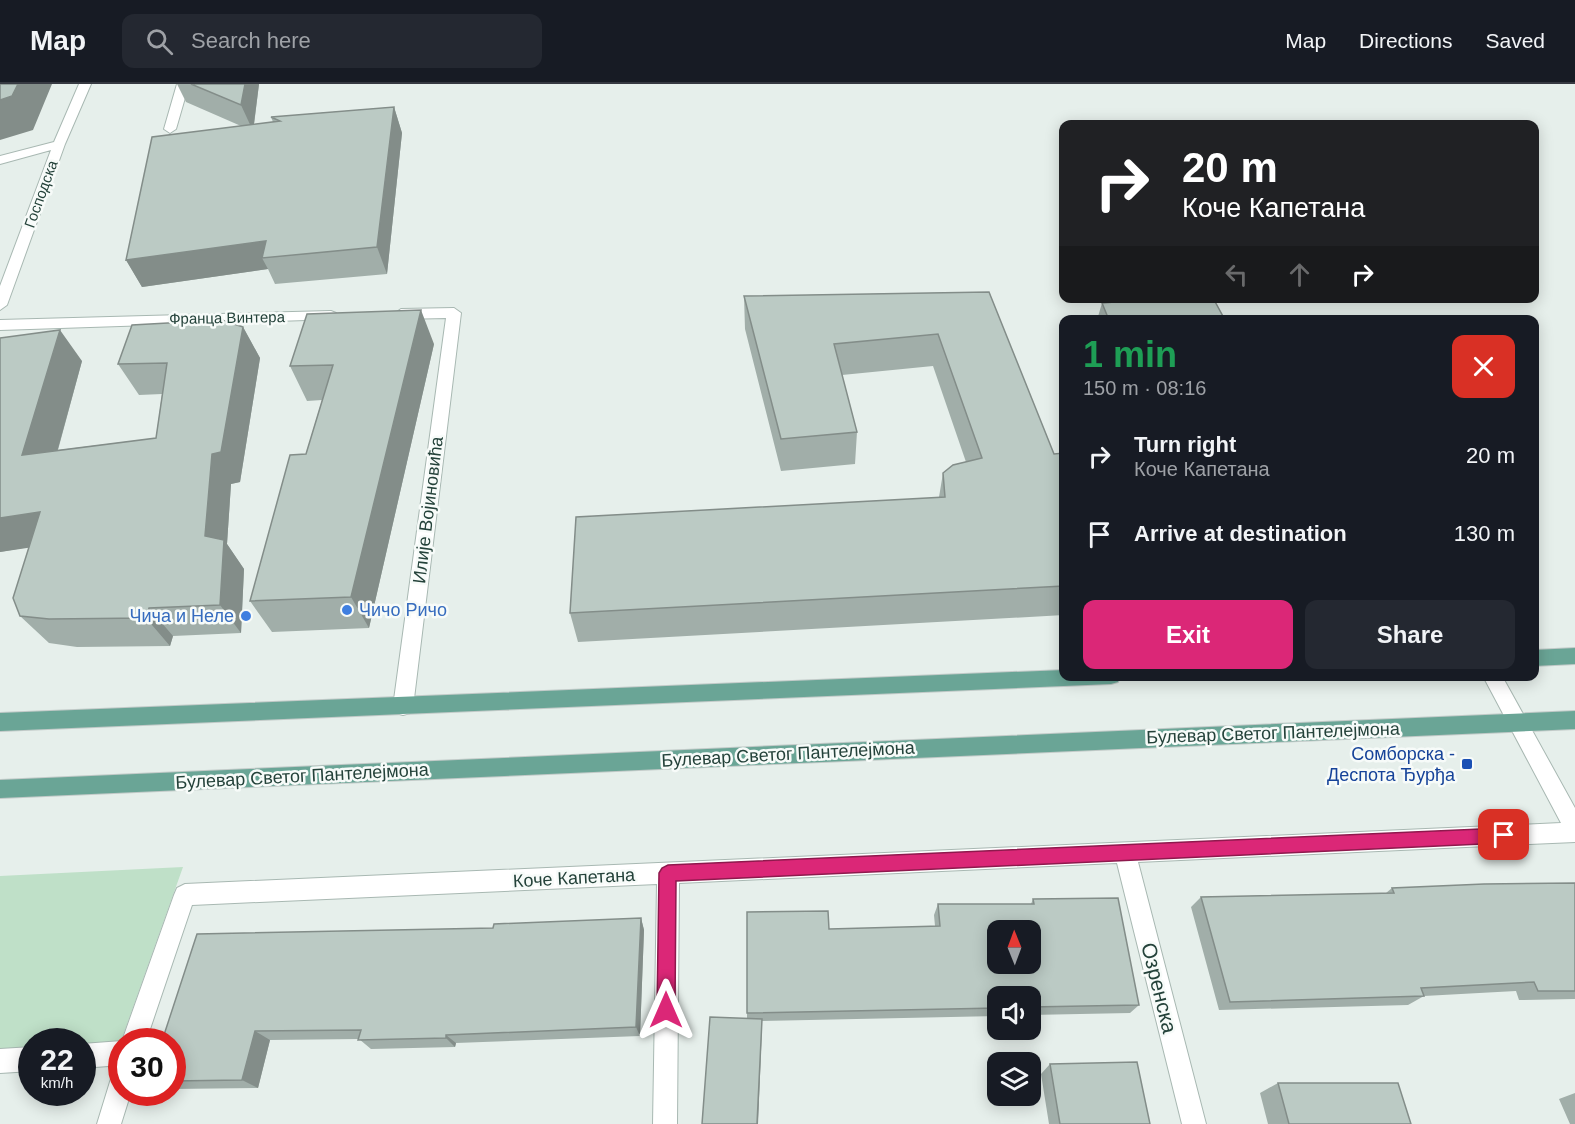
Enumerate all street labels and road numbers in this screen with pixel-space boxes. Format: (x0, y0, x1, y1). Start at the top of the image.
street label: Господска (20, 157, 61, 230)
street label: Франца Винтера (169, 308, 286, 327)
street label: Илије Војиновића (409, 434, 447, 585)
street label: Булевар Светог Пантелејмона (1146, 719, 1401, 747)
street label: Булевар Светог Пантелејмона (661, 737, 916, 771)
street label: Булевар Светог Пантелејмона (175, 759, 430, 793)
street label: Коче Капетана (512, 865, 636, 891)
street label: Озренска (1137, 940, 1182, 1036)

